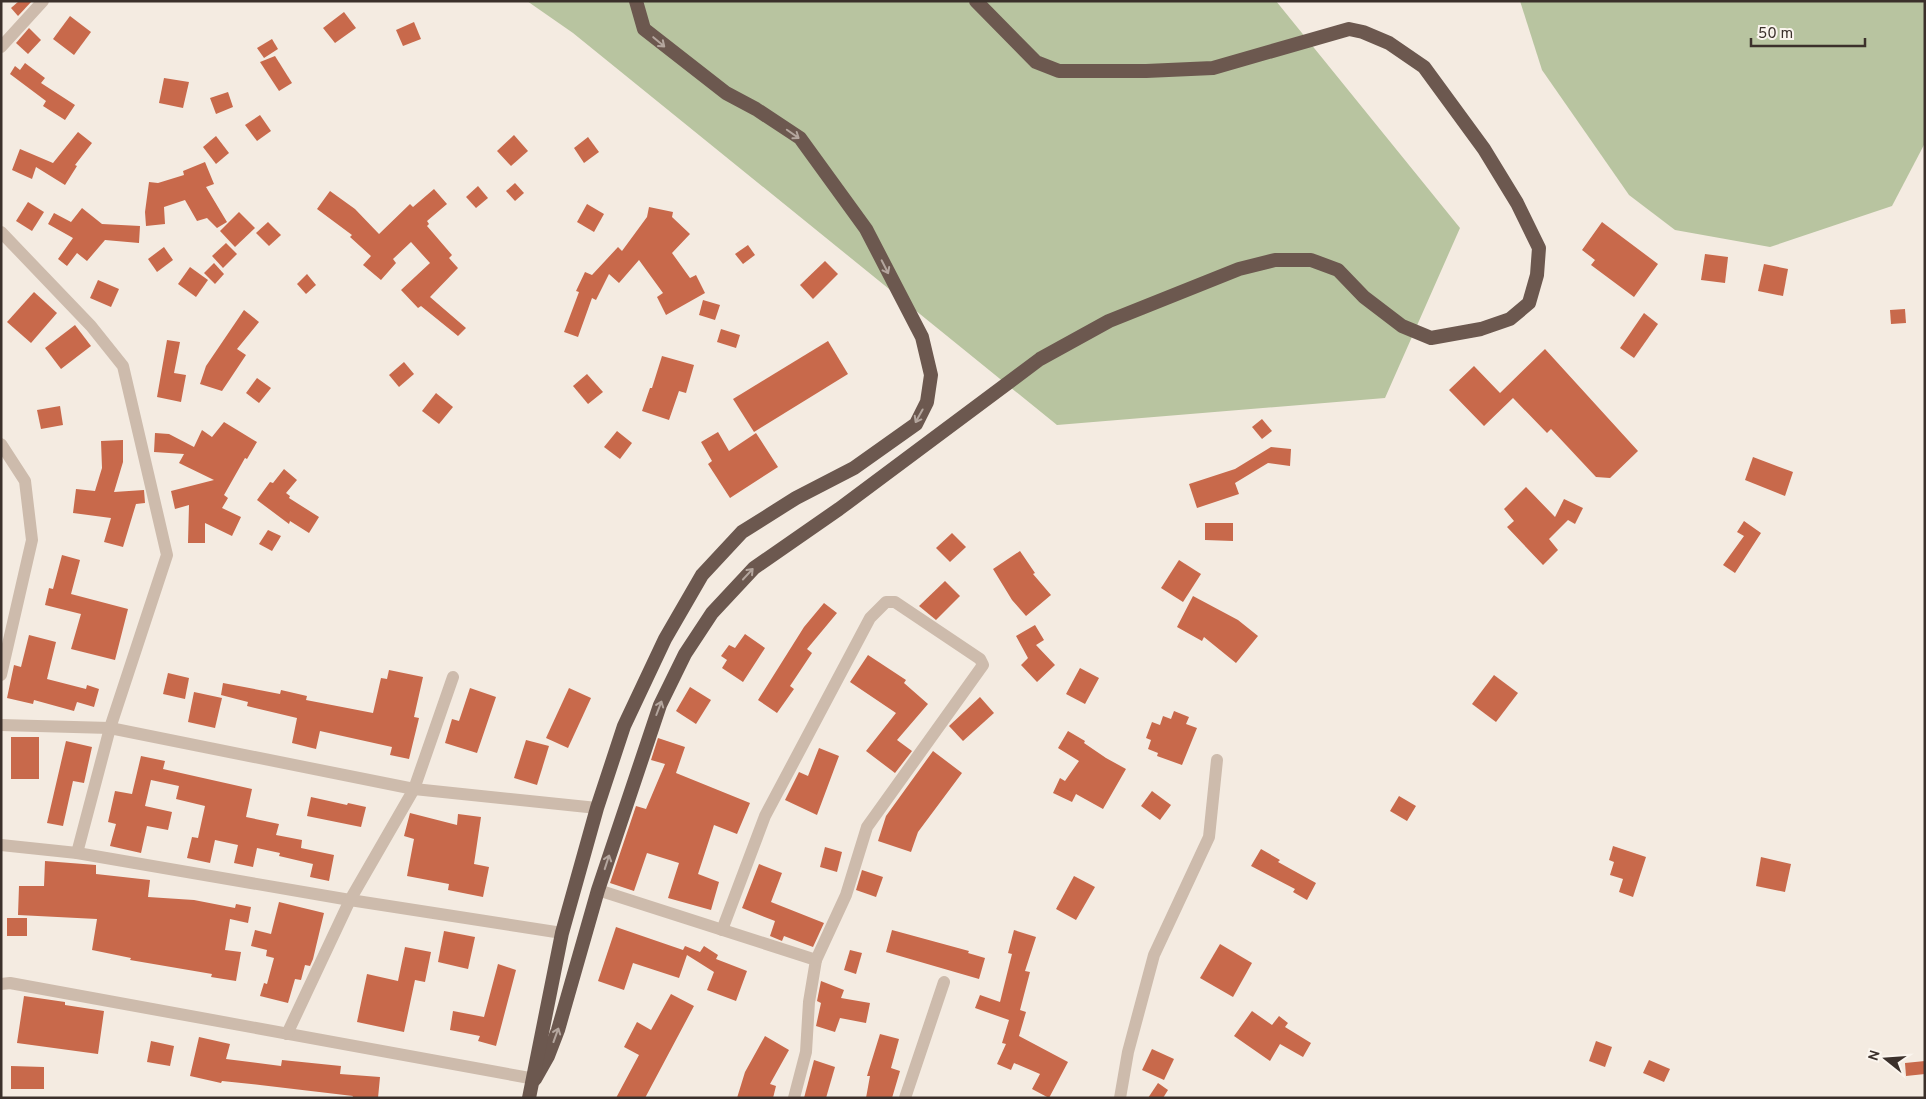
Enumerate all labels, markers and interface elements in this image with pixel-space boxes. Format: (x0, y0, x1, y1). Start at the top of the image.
scale bar (1751, 15, 1865, 47)
text: 50 m (1758, 25, 1793, 44)
one-way arrow (653, 36, 666, 47)
one-way arrow (786, 129, 800, 139)
one-way arrow (880, 259, 890, 274)
one-way arrow (914, 409, 924, 423)
one-way arrow (742, 568, 754, 580)
one-way arrow (655, 701, 664, 716)
one-way arrow (602, 854, 612, 870)
one-way arrow (552, 1027, 561, 1043)
north arrow (1861, 1034, 1911, 1084)
text: N (1865, 1048, 1885, 1063)

